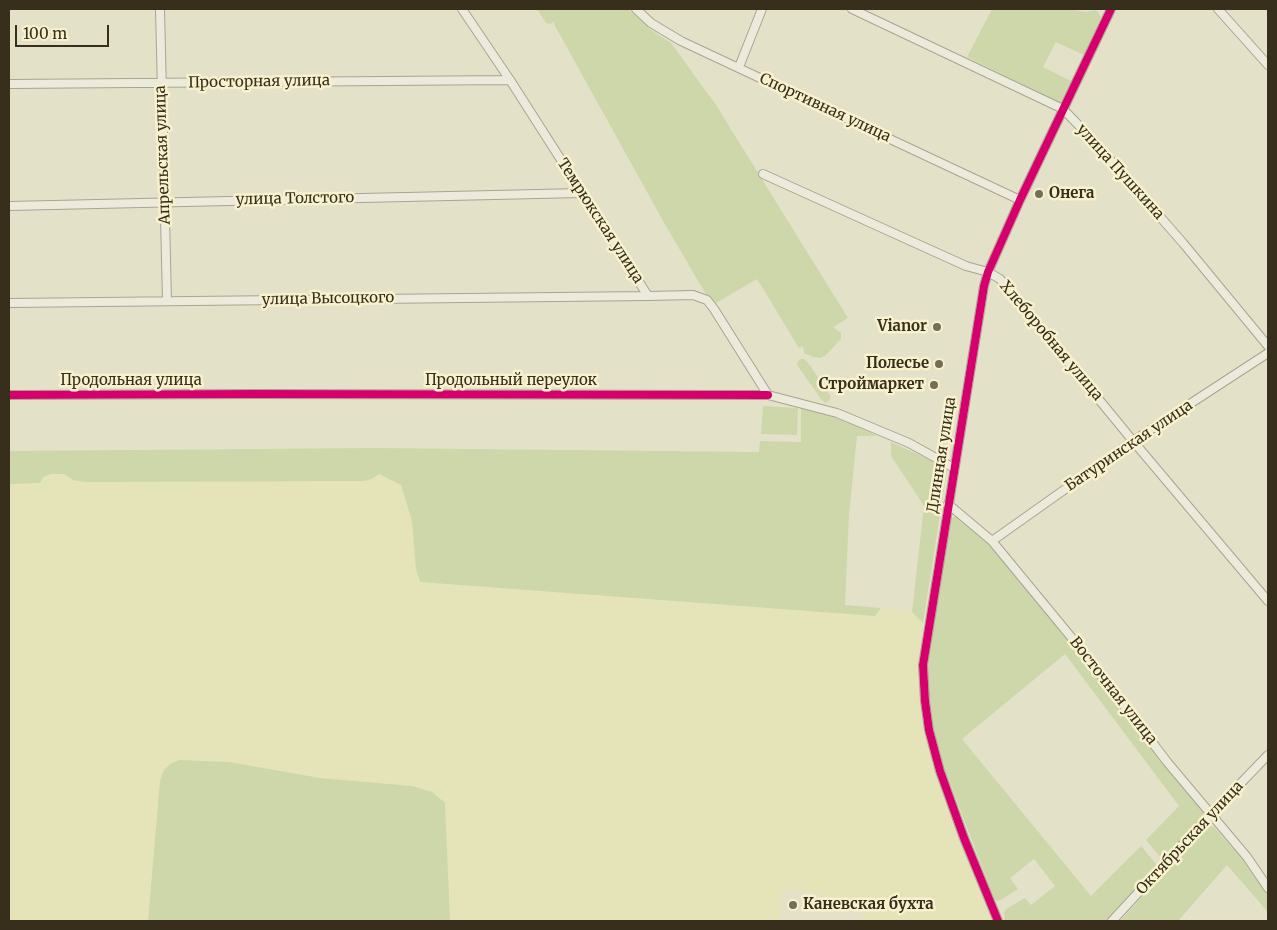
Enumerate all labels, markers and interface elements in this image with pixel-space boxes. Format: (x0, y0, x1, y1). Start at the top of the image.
scale bar (18, 15, 111, 47)
text: 100 m (23, 24, 67, 43)
street label: Спортивная улица (757, 70, 893, 146)
street label: Просторная улица (188, 72, 330, 92)
street label: Апрельская улица (152, 85, 174, 225)
street label: улица Пушкина (1072, 121, 1168, 223)
street label: Темрюкская улица (553, 155, 647, 287)
place label: Онега (1049, 185, 1094, 203)
marker: Онега (1033, 188, 1045, 200)
street label: улица Толстого (236, 189, 354, 209)
street label: Хлеборобная улица (996, 278, 1106, 404)
street label: улица Высоцкого (262, 289, 394, 309)
place label: Vianor (877, 318, 927, 336)
marker: Vianor (931, 321, 943, 333)
place label: Полесье (866, 355, 929, 373)
marker: Полесье (933, 358, 945, 370)
street label: Продольная улица (60, 372, 202, 390)
street label: Продольный переулок (425, 372, 597, 390)
place label: Строймаркет (819, 376, 924, 394)
marker: Строймаркет (928, 379, 940, 391)
street label: Длинная улица (924, 396, 960, 514)
street label: Батуринская улица (1062, 397, 1196, 495)
street label: Восточная улица (1065, 634, 1161, 748)
street label: Октябрьская улица (1133, 778, 1247, 898)
place label: Каневская бухта (803, 896, 934, 914)
marker: Каневская бухта (787, 899, 799, 911)

